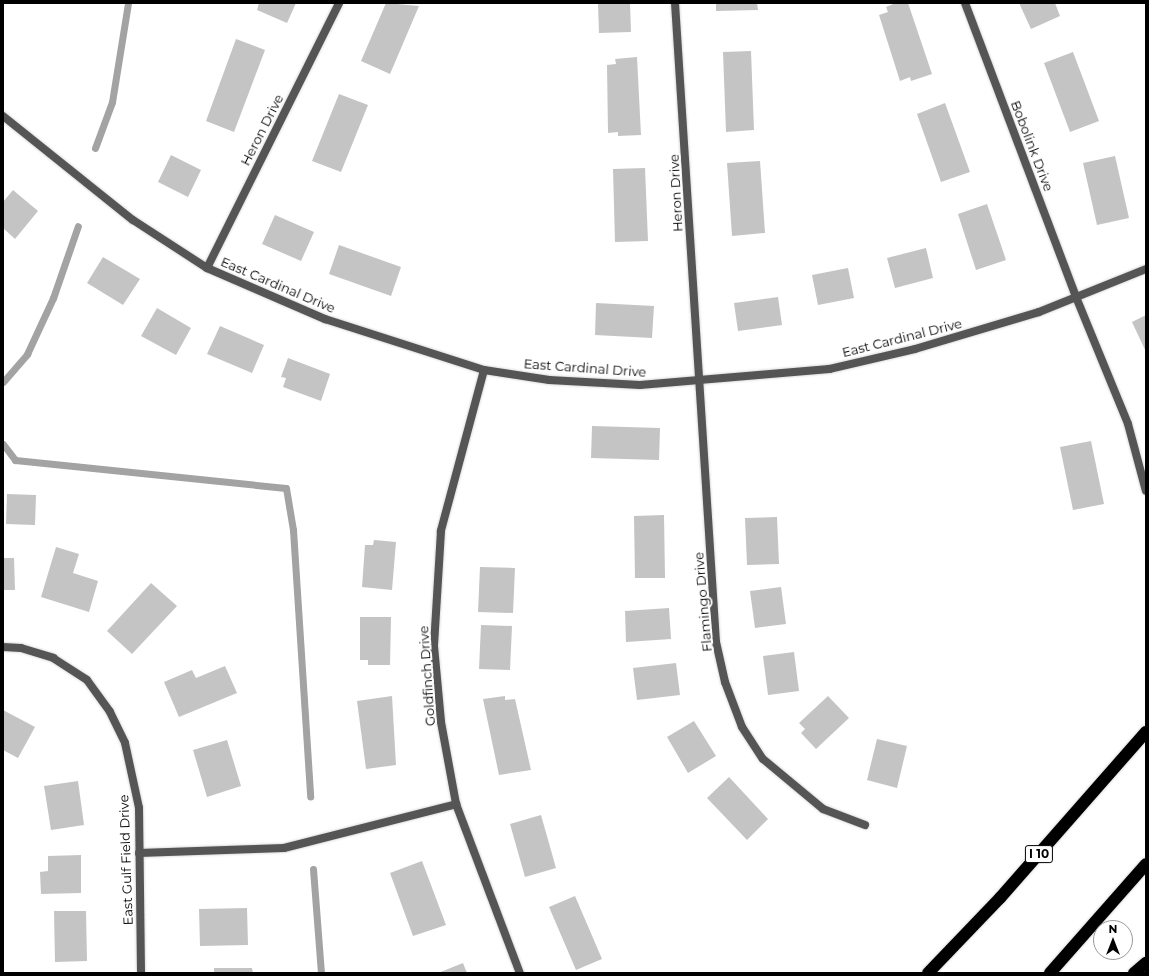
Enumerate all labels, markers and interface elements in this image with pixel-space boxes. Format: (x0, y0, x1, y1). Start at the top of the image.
street label: Heron Drive (237, 92, 287, 168)
street label: Bobolink Drive (1008, 98, 1056, 194)
street label: Heron Drive (666, 154, 686, 232)
street label: East Cardinal Drive (218, 254, 338, 316)
street label: East Cardinal Drive (841, 316, 963, 360)
street label: East Cardinal Drive (523, 356, 647, 380)
street label: Flamingo Drive (691, 552, 715, 652)
street label: Goldfinch Drive (416, 625, 438, 727)
street label: East Gulf Field Drive (116, 794, 136, 926)
road number: I 10 (1024, 844, 1054, 864)
north arrow (1093, 920, 1133, 960)
text: N (1109, 922, 1117, 936)

